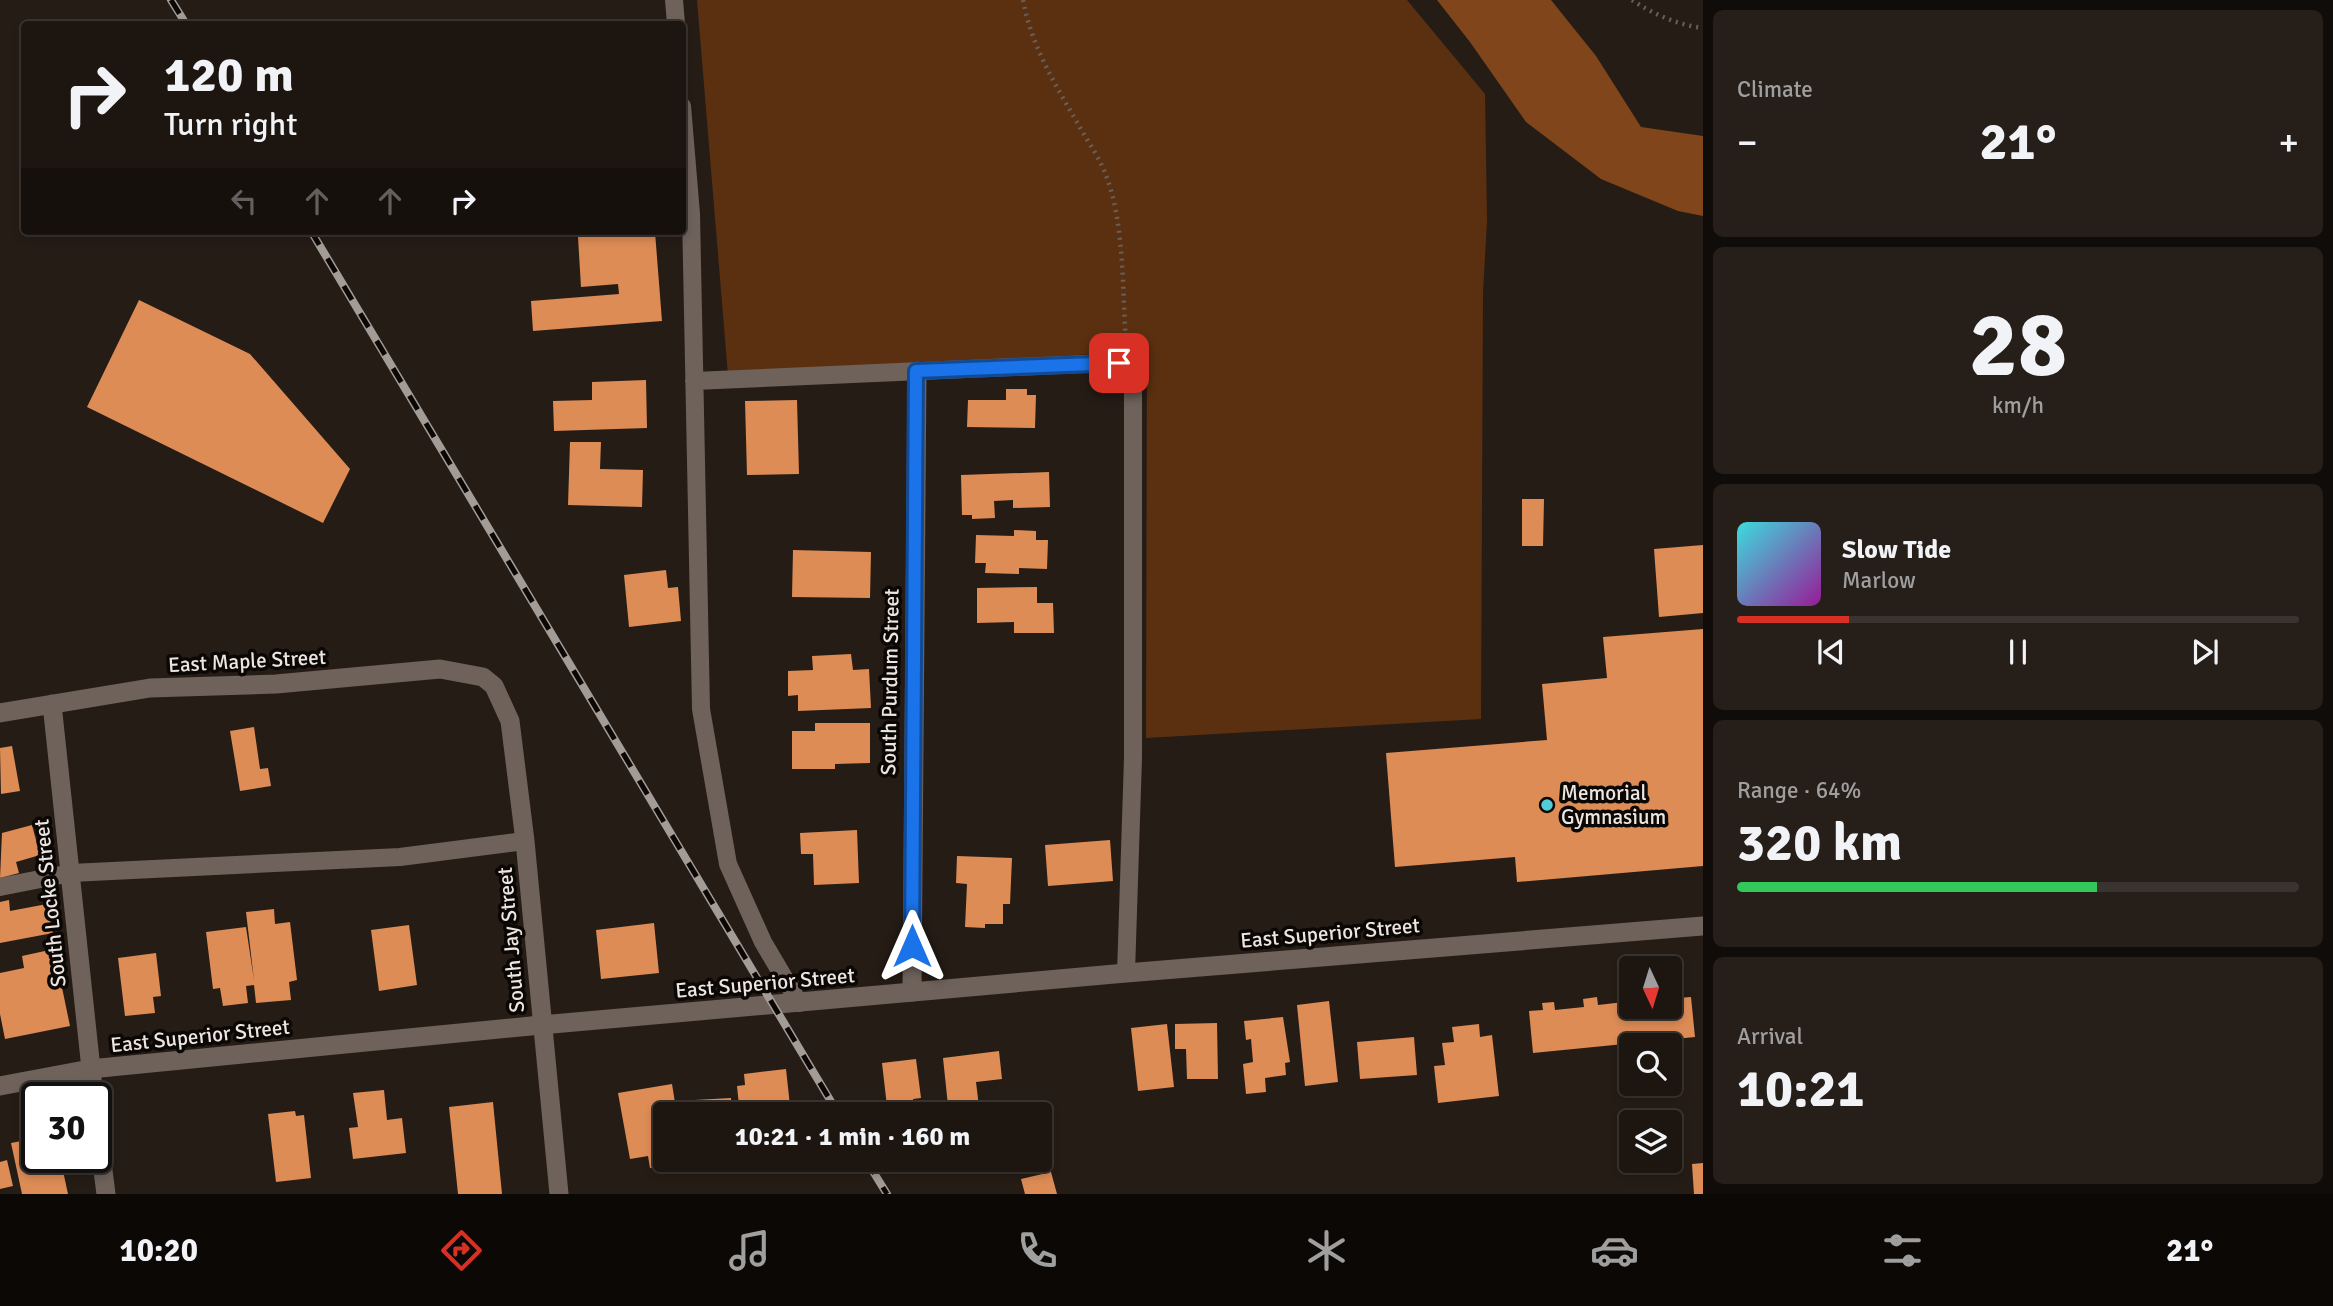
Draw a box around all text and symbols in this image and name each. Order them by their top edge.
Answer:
text: 120 m [164,45,294,105]
icon: right [49,49,140,140]
text: Climate [1737,75,1813,104]
text: Turn right [164,105,297,144]
text: 21° [1980,110,2056,174]
text: − [1737,119,1758,166]
text: + [2278,119,2299,166]
icon: left [225,182,263,220]
icon: ahead [298,182,336,220]
icon: ahead [371,182,409,220]
icon: right [444,182,482,220]
text: 28 [1969,289,2067,402]
pin [1089,333,1149,393]
icon: arrive [1100,344,1138,382]
text: km/h [1992,391,2044,420]
text: Slow Tide [1842,534,1951,566]
text: Marlow [1842,566,1916,595]
street label: South Purdum Street [875,588,905,776]
icon: previous [1812,633,1850,671]
icon: pause [1999,633,2037,671]
icon: next [2186,633,2224,671]
street label: East Maple Street [167,644,327,678]
text: Range · 64% [1737,776,1861,805]
place label: Memorial Gymnasium [1561,780,1666,830]
marker: Memorial Gymnasium [1539,797,1555,813]
text: 320 km [1737,811,1902,875]
street label: South Locke Street [28,818,72,988]
street label: South Jay Street [492,866,530,1014]
position arrow [875,909,949,983]
street label: East Superior Street [1239,912,1421,954]
north arrow [1619,956,1682,1018]
map controls [1619,956,1682,1173]
street label: East Superior Street [674,962,856,1004]
street label: East Superior Street [109,1014,291,1058]
text: Arrival [1737,1022,1803,1051]
button: search [1619,1033,1682,1096]
text: 10:21 [1737,1057,1865,1121]
speed limit sign: 30 [21,1082,112,1173]
button: layers [1619,1110,1682,1173]
text: 10:21 · 1 min · 160 m [735,1121,970,1153]
icon: directions [437,1226,486,1275]
icon: music [725,1226,774,1275]
icon: phone [1013,1226,1062,1275]
icon: climate [1302,1226,1351,1275]
icon: car [1590,1226,1639,1275]
icon: filters [1878,1226,1927,1275]
text: 10:20 [120,1231,198,1270]
text: 21° [2166,1231,2213,1270]

